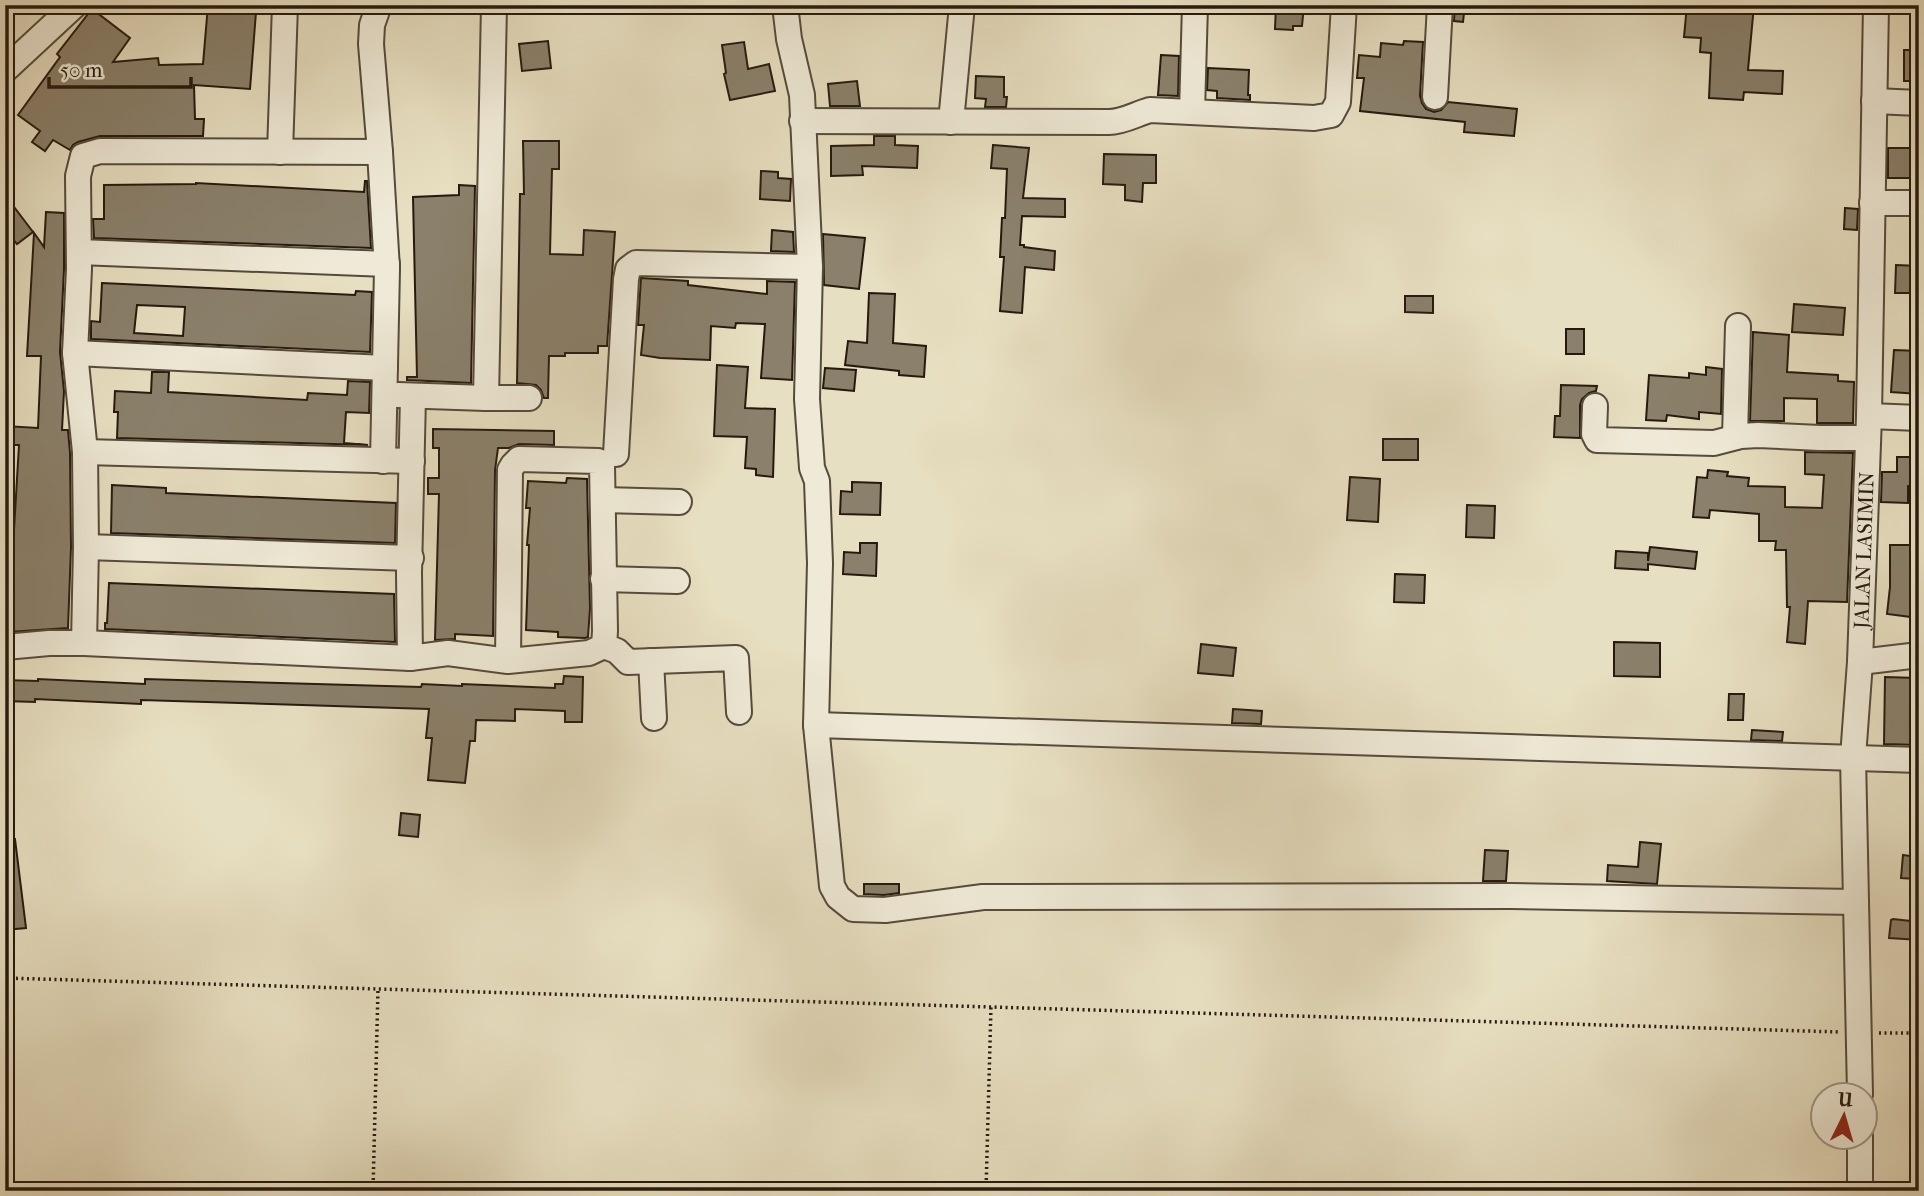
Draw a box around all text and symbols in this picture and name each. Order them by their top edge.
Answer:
scale bar [49,46,191,90]
text: 50 m [60,58,103,82]
street label: JALAN LASIMIN [1849,471,1879,632]
north arrow [1808,1080,1878,1150]
text: U [1836,1088,1854,1112]

